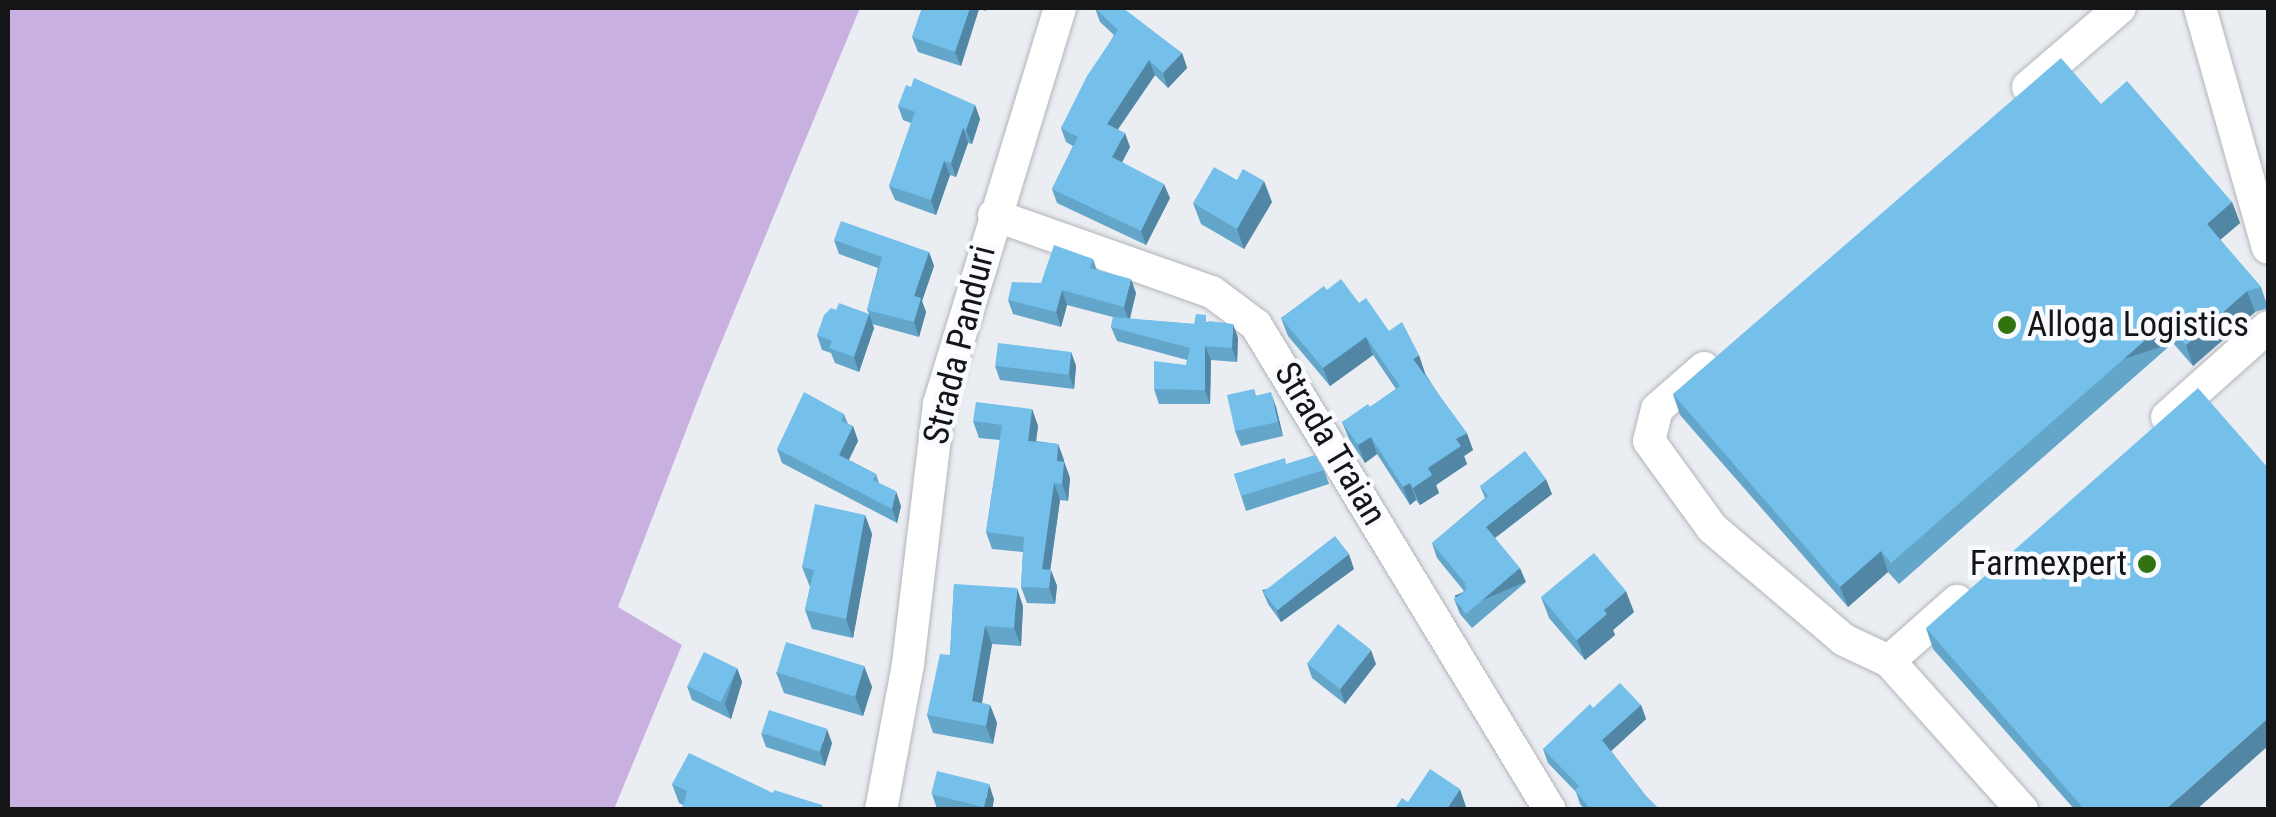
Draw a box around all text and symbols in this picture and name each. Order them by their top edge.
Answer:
street label: Strada Panduri [915,241,1005,449]
place label: Alloga Logistics [2027,304,2249,346]
marker: Alloga Logistics [1996,314,2018,336]
street label: Strada Traian [1265,355,1395,533]
place label: Farmexpert [1970,543,2127,585]
marker: Farmexpert [2136,553,2158,575]

